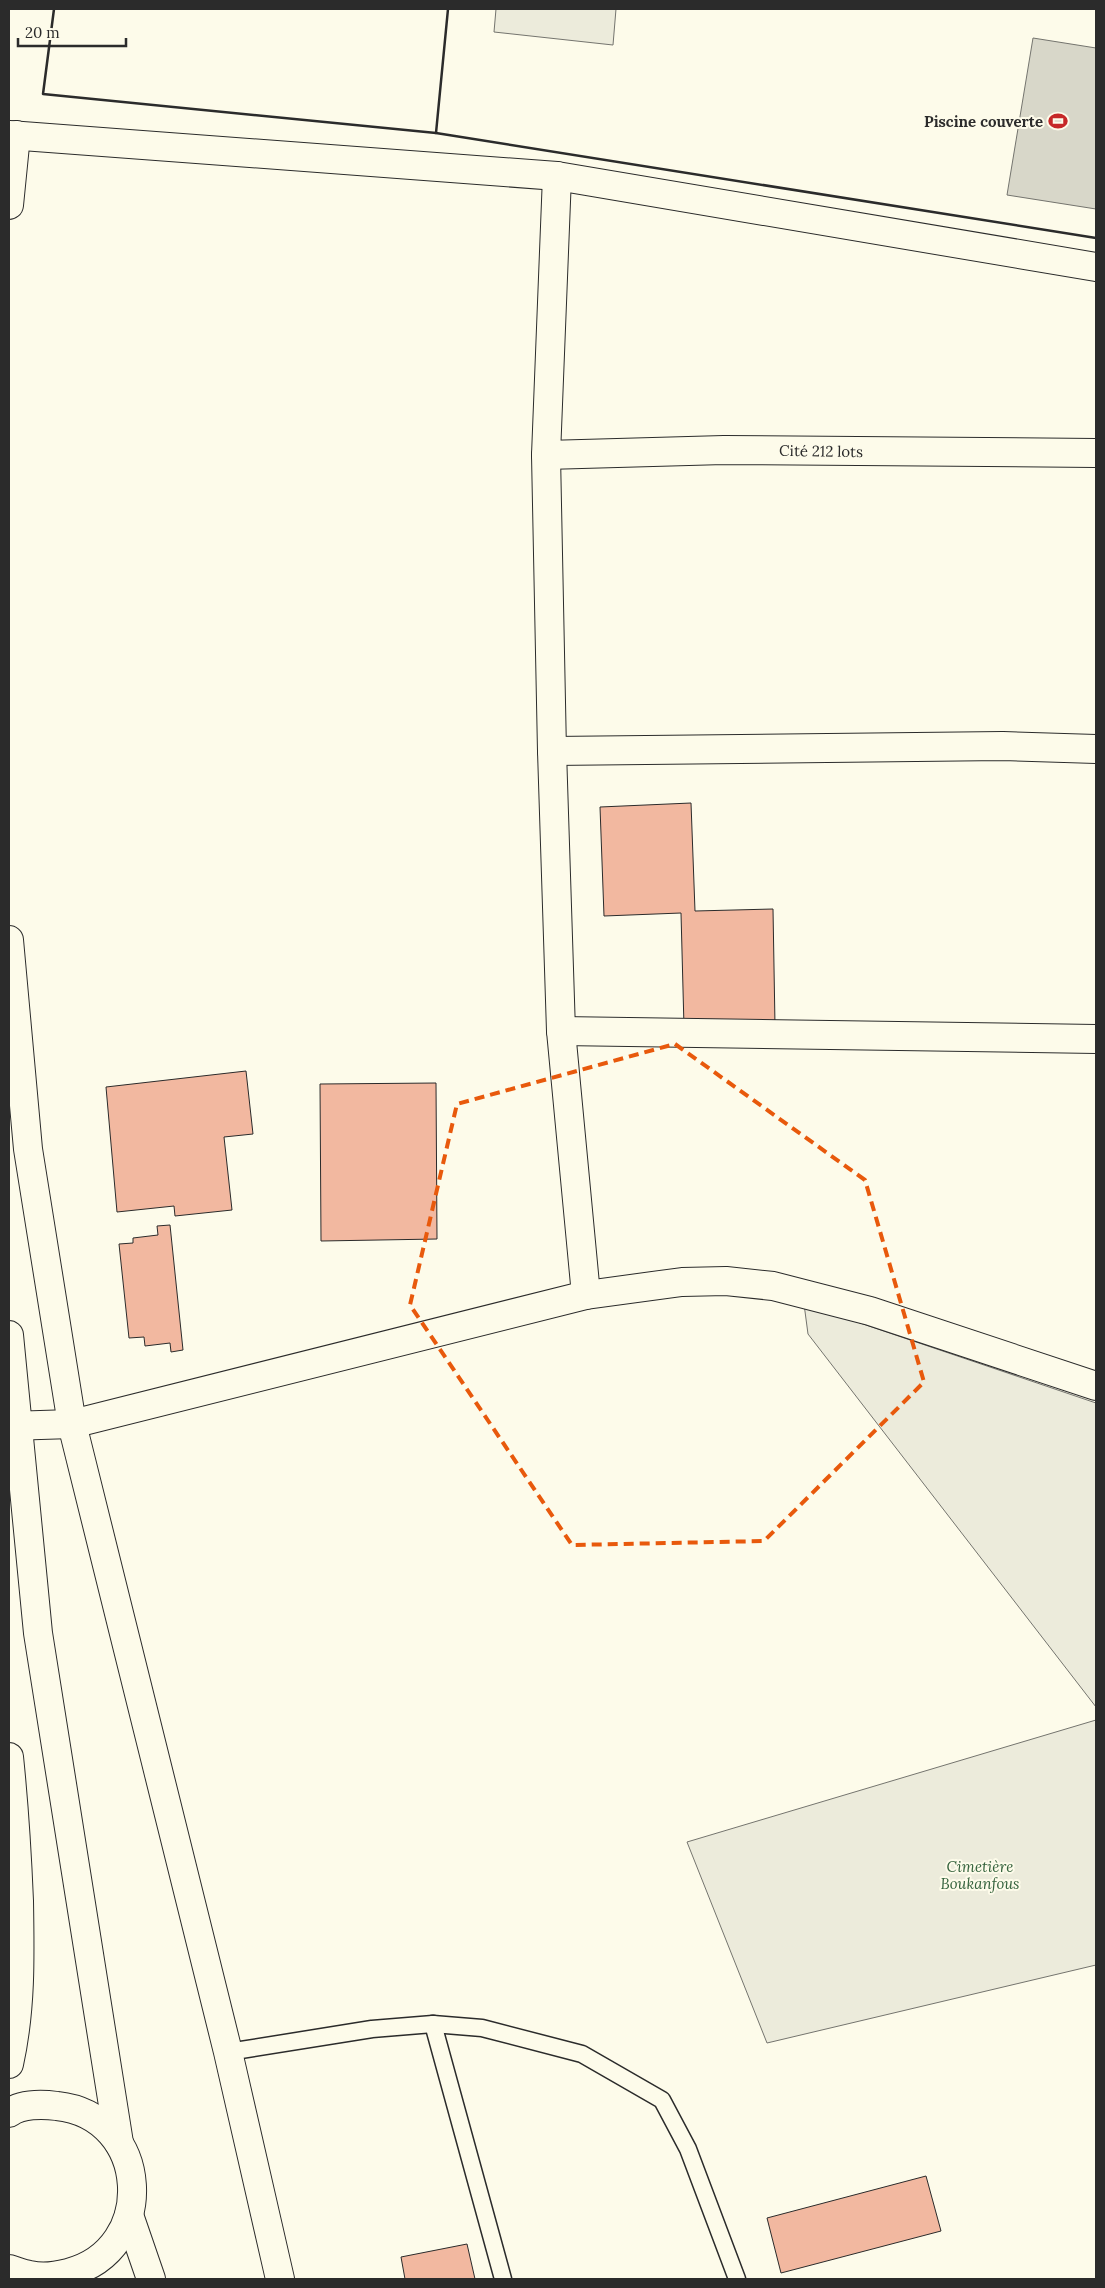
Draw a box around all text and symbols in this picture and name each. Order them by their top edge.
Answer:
scale bar [18,15,125,47]
text: 20 m [25,23,60,42]
sports icon: Piscine couverte [1047,110,1069,132]
place label: Piscine couverte [924,112,1043,131]
street label: Cité 212 lots [779,441,863,461]
park label: Cimetière Boukanfous [940,1857,1020,1893]

